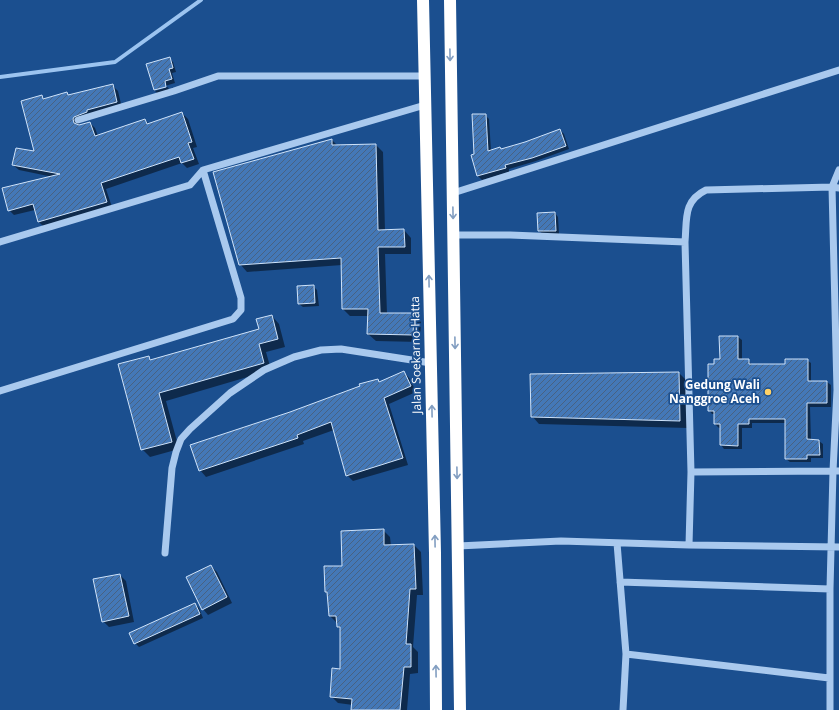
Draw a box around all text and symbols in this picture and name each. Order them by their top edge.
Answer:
one-way arrow [446,48,454,61]
one-way arrow [449,206,457,219]
one-way arrow [425,275,433,288]
street label: Jalan Soekarno-Hatta [406,296,425,415]
one-way arrow [451,336,459,349]
place label: Gedung Wali Nanggroe Aceh [669,376,760,407]
marker: Gedung Wali Nanggroe Aceh [763,387,773,397]
one-way arrow [428,405,436,418]
one-way arrow [453,466,461,479]
one-way arrow [431,535,438,548]
one-way arrow [432,665,440,678]

